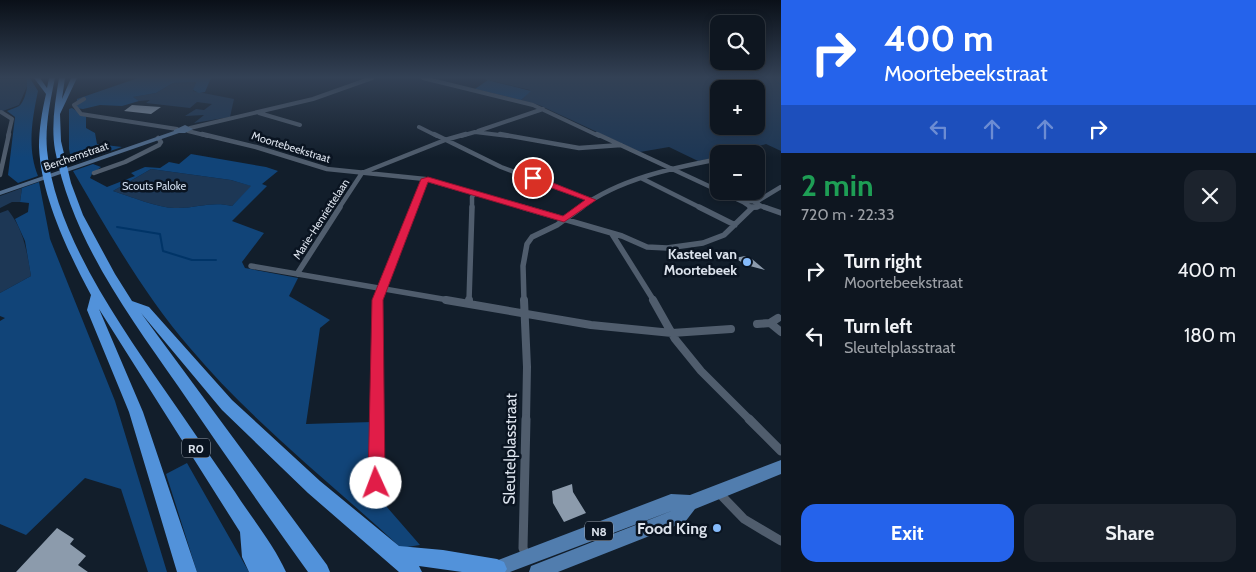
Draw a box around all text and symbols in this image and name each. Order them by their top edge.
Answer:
map controls [710,15,765,200]
button: search [710,15,765,70]
text: 400 m [884,17,993,60]
icon: right [801,20,866,85]
text: Moortebeekstraat [884,60,1048,87]
button: + [710,80,765,135]
icon: left [925,115,953,143]
icon: ahead [978,115,1006,143]
icon: ahead [1031,115,1059,143]
icon: right [1084,115,1112,143]
street label: Moortebeekstraat [250,128,332,166]
street label: Berchemstraat [42,138,111,174]
button: − [710,145,765,200]
pin [512,157,554,199]
icon: arrive [519,164,547,192]
text: 2 min [801,167,873,204]
button: close [1184,170,1236,222]
street label: Marie-Henriettelaan [290,176,352,262]
park label: Scouts Paloke [122,179,186,193]
text: 720 m · 22:33 [801,205,895,224]
place label: Kasteel van Moortebeek [664,245,737,279]
text: Turn right [844,250,922,273]
marker: Kasteel van Moortebeek [741,256,753,268]
icon: right [801,257,829,285]
text: 400 m [1178,259,1236,282]
text: Moortebeekstraat [844,273,963,292]
text: Turn left [844,315,912,338]
icon: left [801,322,829,350]
text: 180 m [1184,324,1236,347]
text: Sleutelplasstraat [844,338,955,357]
street label: Sleutelplasstraat [500,393,520,505]
road number: R0 [182,438,210,458]
position arrow [349,456,401,508]
button: Exit [801,504,1014,562]
button: Share [1024,504,1236,562]
place label: Food King [637,519,707,538]
road number: N8 [585,522,613,540]
marker: Food King [711,522,723,534]

